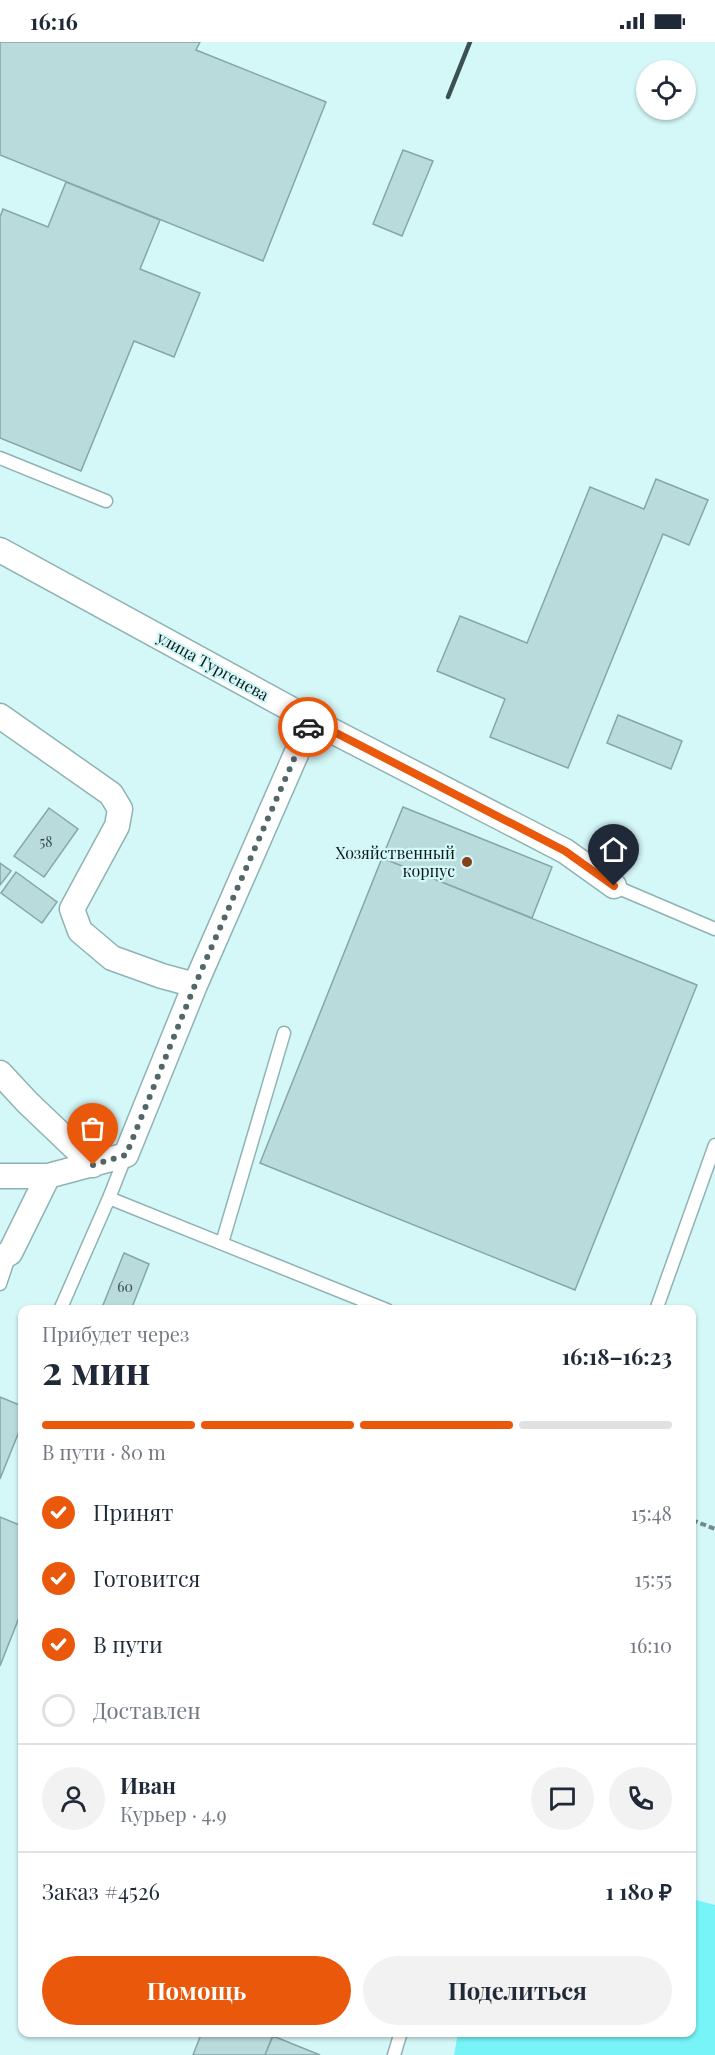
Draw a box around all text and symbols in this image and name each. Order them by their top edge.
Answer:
text: 16:16 [30,6,78,36]
map controls [636,60,696,120]
button: locate [636,60,696,120]
street label: улица Тургенева [153,626,273,705]
courier [278,697,338,757]
icon: car [292,711,325,744]
pin [588,824,639,886]
house number: 58 [39,832,53,851]
icon: home [597,833,630,866]
place label: Хозяйственный корпус [336,842,455,881]
marker: Хозяйственный корпус [460,855,474,869]
pin [67,1103,118,1165]
icon: bag [76,1112,109,1145]
house number: 60 [117,1277,133,1296]
text: Прибудет через [42,1320,189,1347]
text: 16:18–16:23 [562,1341,672,1371]
text: 2 мин [42,1343,150,1395]
text: В пути · 80 m [42,1438,166,1465]
icon: check [42,1496,75,1529]
text: Принят [93,1497,173,1527]
text: 15:48 [631,1499,672,1526]
icon: check [42,1562,75,1595]
text: Готовится [93,1563,200,1593]
text: 15:55 [635,1565,672,1592]
icon: check [42,1628,75,1661]
text: В пути [93,1629,163,1659]
text: 16:10 [630,1631,672,1658]
text: Доставлен [93,1695,201,1725]
button: person [42,1767,105,1830]
button: chat [531,1767,594,1830]
button: phone [609,1767,672,1830]
text: Иван [120,1770,176,1800]
text: Курьер · 4.9 [120,1800,227,1827]
text: Заказ #4526 [42,1876,160,1906]
text: 1 180 ₽ [606,1876,672,1906]
button: Помощь [42,1956,351,2025]
button: Поделиться [363,1956,672,2025]

